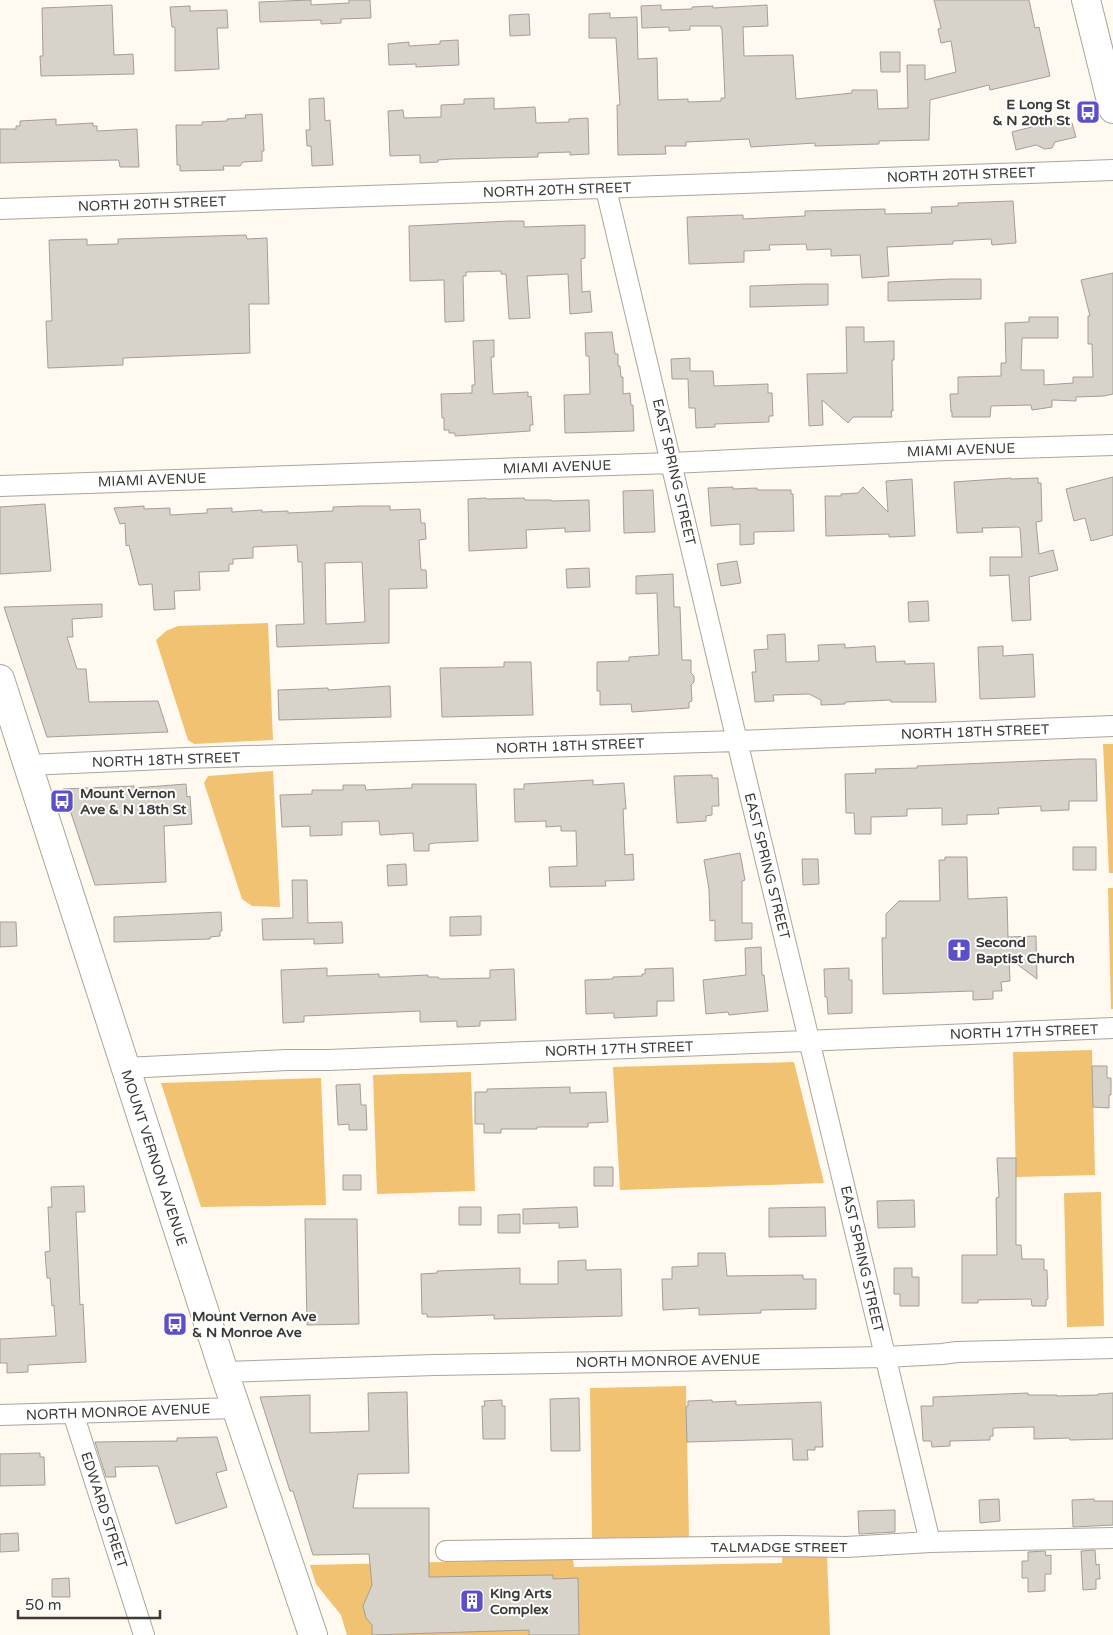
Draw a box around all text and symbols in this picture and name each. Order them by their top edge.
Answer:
place label: E Long St & N 20th St [992,96,1071,129]
bus stop icon: E Long St & N 20th St [1075,99,1101,125]
street label: NORTH 20TH STREET [886,164,1036,186]
street label: NORTH 20TH STREET [482,179,632,201]
street label: NORTH 20TH STREET [77,193,227,215]
street label: EAST SPRING STREET [649,397,699,548]
street label: MIAMI AVENUE [907,440,1016,460]
street label: MIAMI AVENUE [503,457,612,477]
street label: MIAMI AVENUE [98,470,207,490]
street label: NORTH 18TH STREET [900,721,1050,743]
street label: NORTH 18TH STREET [495,735,645,757]
street label: NORTH 18TH STREET [91,749,241,771]
place label: Mount Vernon Ave & N 18th St [80,785,187,818]
bus stop icon: Mount Vernon Ave & N 18th St [49,788,75,814]
street label: EAST SPRING STREET [741,791,794,941]
place label: Second Baptist Church [976,934,1075,967]
church icon: Second Baptist Church [946,937,972,963]
street label: NORTH 17TH STREET [949,1021,1099,1043]
street label: NORTH 17TH STREET [544,1038,694,1060]
street label: MOUNT VERNON AVENUE [117,1068,191,1248]
street label: EAST SPRING STREET [837,1184,887,1335]
place label: Mount Vernon Ave & N Monroe Ave [192,1308,316,1341]
bus stop icon: Mount Vernon Ave & N Monroe Ave [162,1311,188,1337]
street label: NORTH MONROE AVENUE [576,1351,761,1371]
street label: NORTH MONROE AVENUE [25,1400,211,1424]
street label: EDWARD STREET [77,1450,131,1571]
street label: TALMADGE STREET [711,1539,848,1556]
place label: King Arts Complex [490,1585,552,1618]
scale bar [18,1588,160,1620]
building icon: King Arts Complex [459,1588,485,1614]
text: 50 m [25,1596,62,1614]

